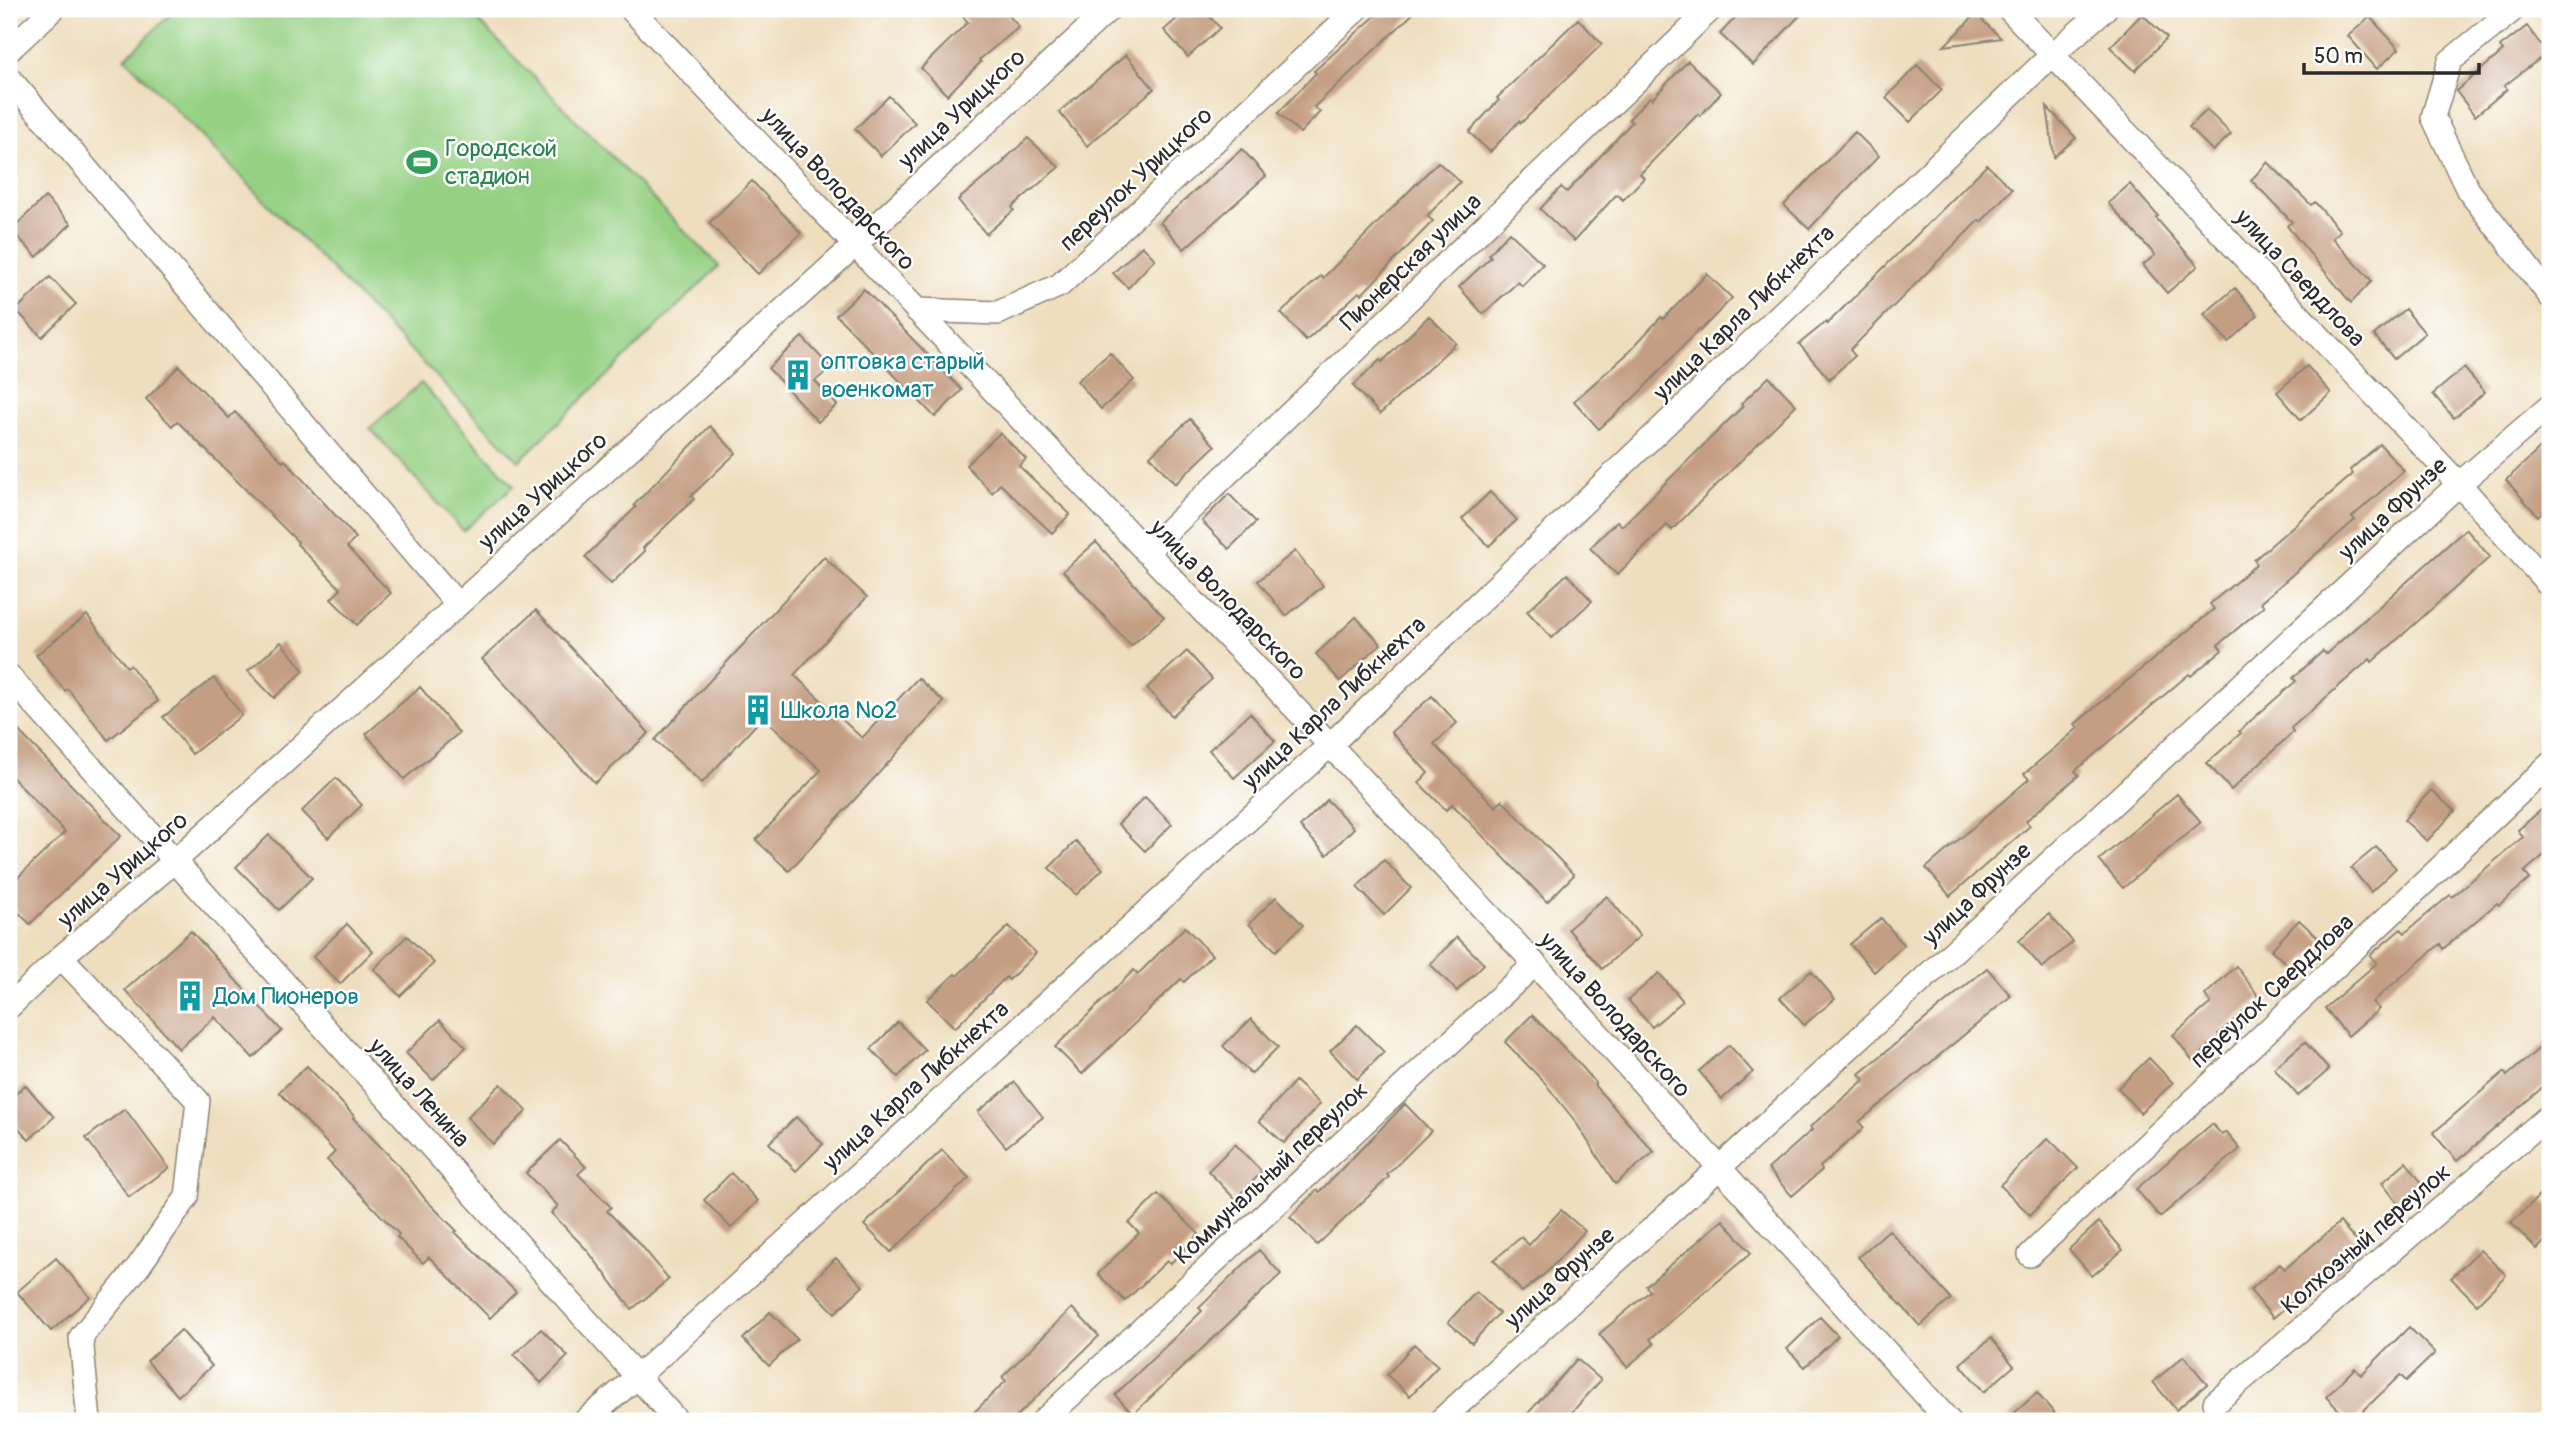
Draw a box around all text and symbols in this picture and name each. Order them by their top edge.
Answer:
scale bar [2304,32,2478,76]
street label: улица Урицкого [892,43,1031,176]
text: 50 m [2314,43,2363,70]
street label: улица Володарского [754,101,921,277]
street label: переулок Урицкого [1054,101,1219,257]
place label: Городской стадион [445,134,557,191]
sports icon: Городской стадион [405,145,439,179]
street label: Пионерская улица [1334,187,1488,337]
street label: улица Свердлова [2228,202,2371,353]
street label: улица Карла Либкнехта [1647,219,1841,408]
place label: оптовка старый военкомат [821,347,985,404]
building icon: оптовка старый военкомат [781,358,815,392]
street label: улица Урицкого [472,426,613,557]
street label: улица Фрунзе [2332,451,2453,567]
street label: улица Володарского [1143,513,1312,687]
street label: улица Карла Либкнехта [1235,610,1432,796]
building icon: Школа №2 [741,693,775,727]
place label: Школа №2 [781,696,897,725]
street label: улица Урицкого [51,806,194,935]
street label: улица Фрунзе [1916,836,2037,952]
street label: переулок Свердлова [2184,908,2360,1074]
street label: улица Володарского [1532,926,1697,1104]
building icon: Дом Пионеров [173,979,207,1013]
place label: Дом Пионеров [212,982,359,1011]
street label: улица Карла Либкнехта [816,995,1015,1178]
street label: улица Ленина [362,1032,476,1154]
street label: Коммунальный переулок [1168,1075,1374,1271]
street label: Колхозный переулок [2275,1157,2457,1321]
street label: улица Фрунзе [1498,1221,1621,1336]

